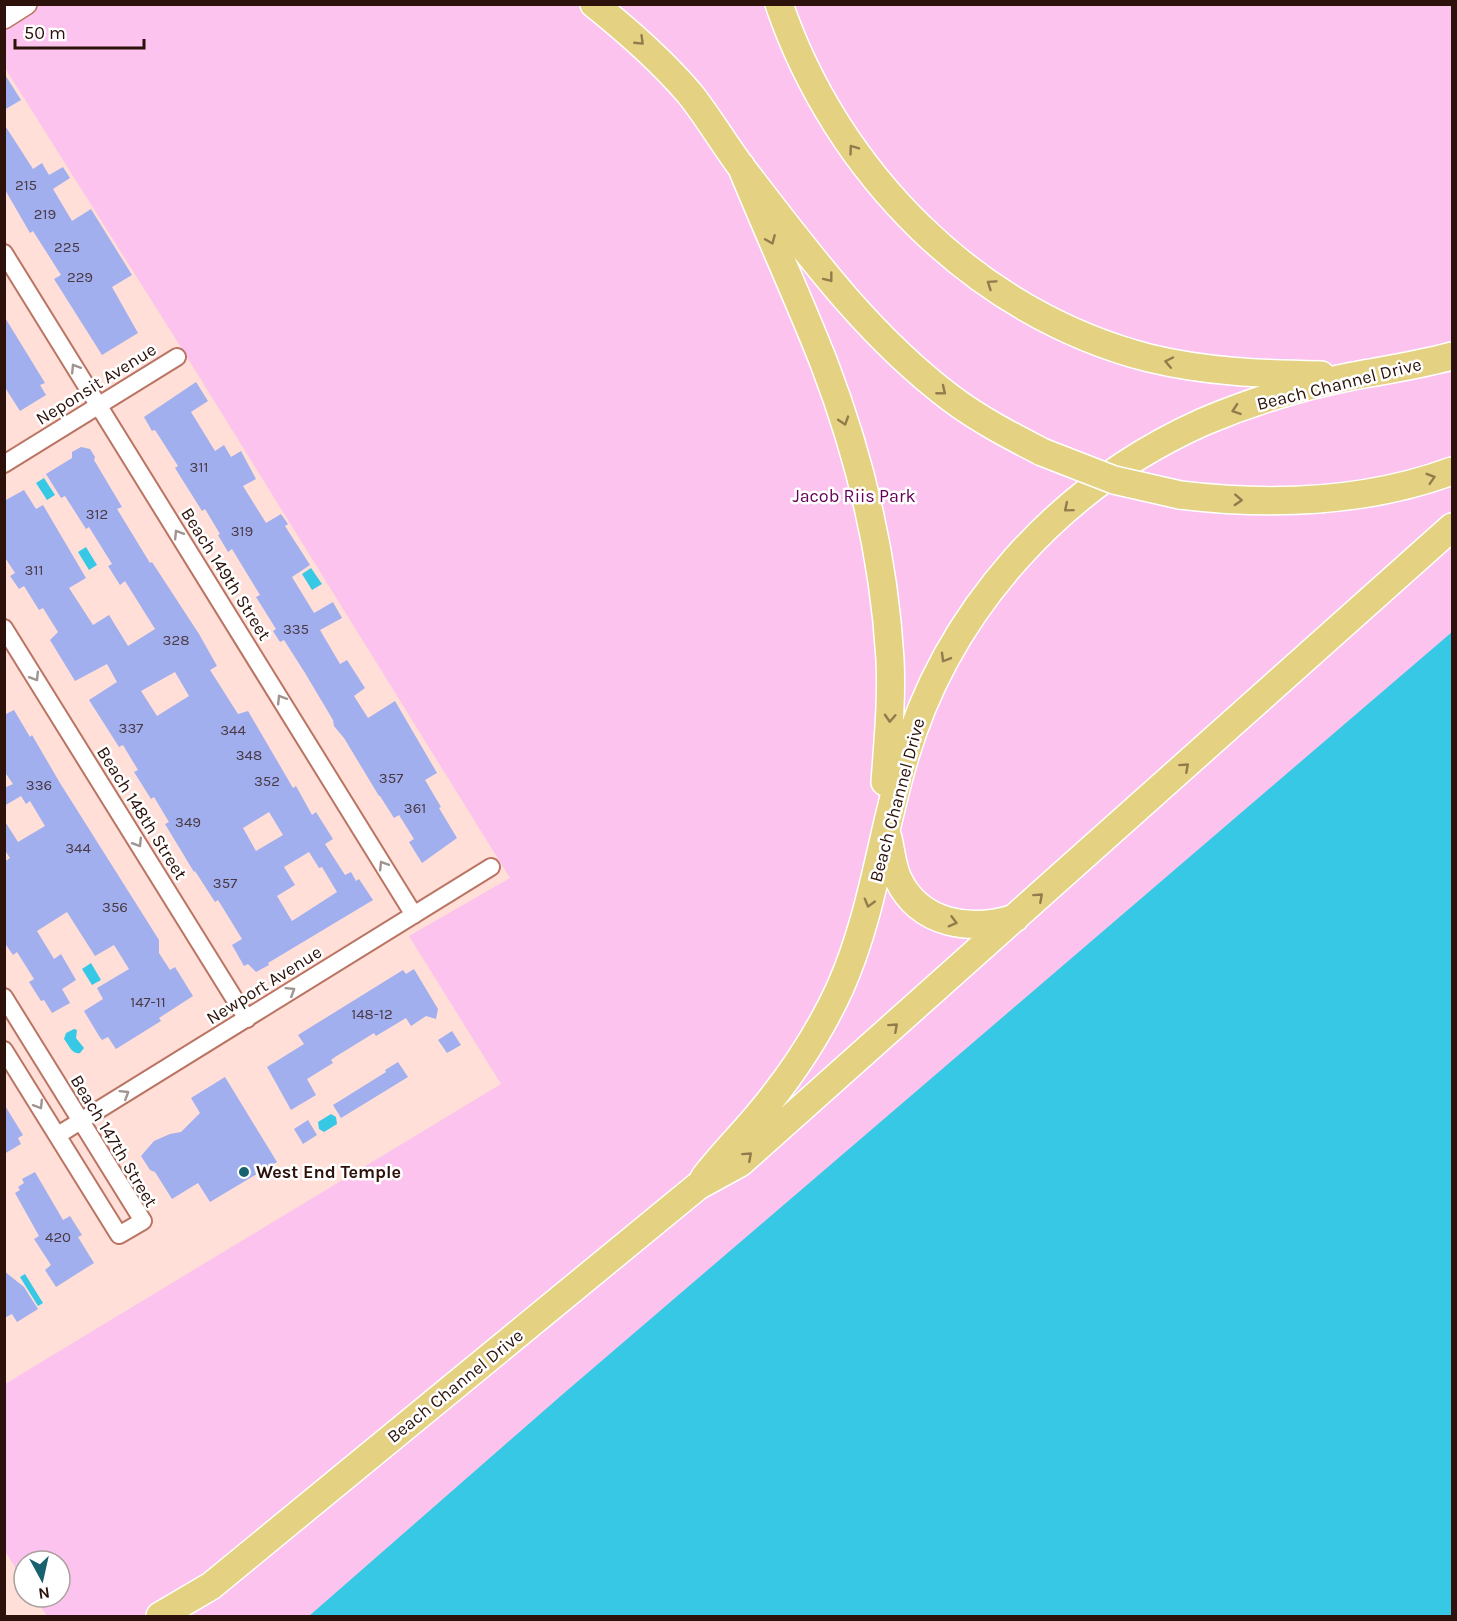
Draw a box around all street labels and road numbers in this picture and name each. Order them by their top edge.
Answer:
street label: Neponsit Avenue [32,338,160,430]
street label: Beach Channel Drive [1254,353,1424,415]
street label: Beach 149th Street [176,503,276,645]
street label: Beach Channel Drive [865,716,929,884]
street label: Beach 148th Street [92,742,192,884]
street label: Newport Avenue [202,941,326,1029]
street label: Beach 147th Street [66,1071,162,1211]
street label: Beach Channel Drive [382,1324,528,1448]

